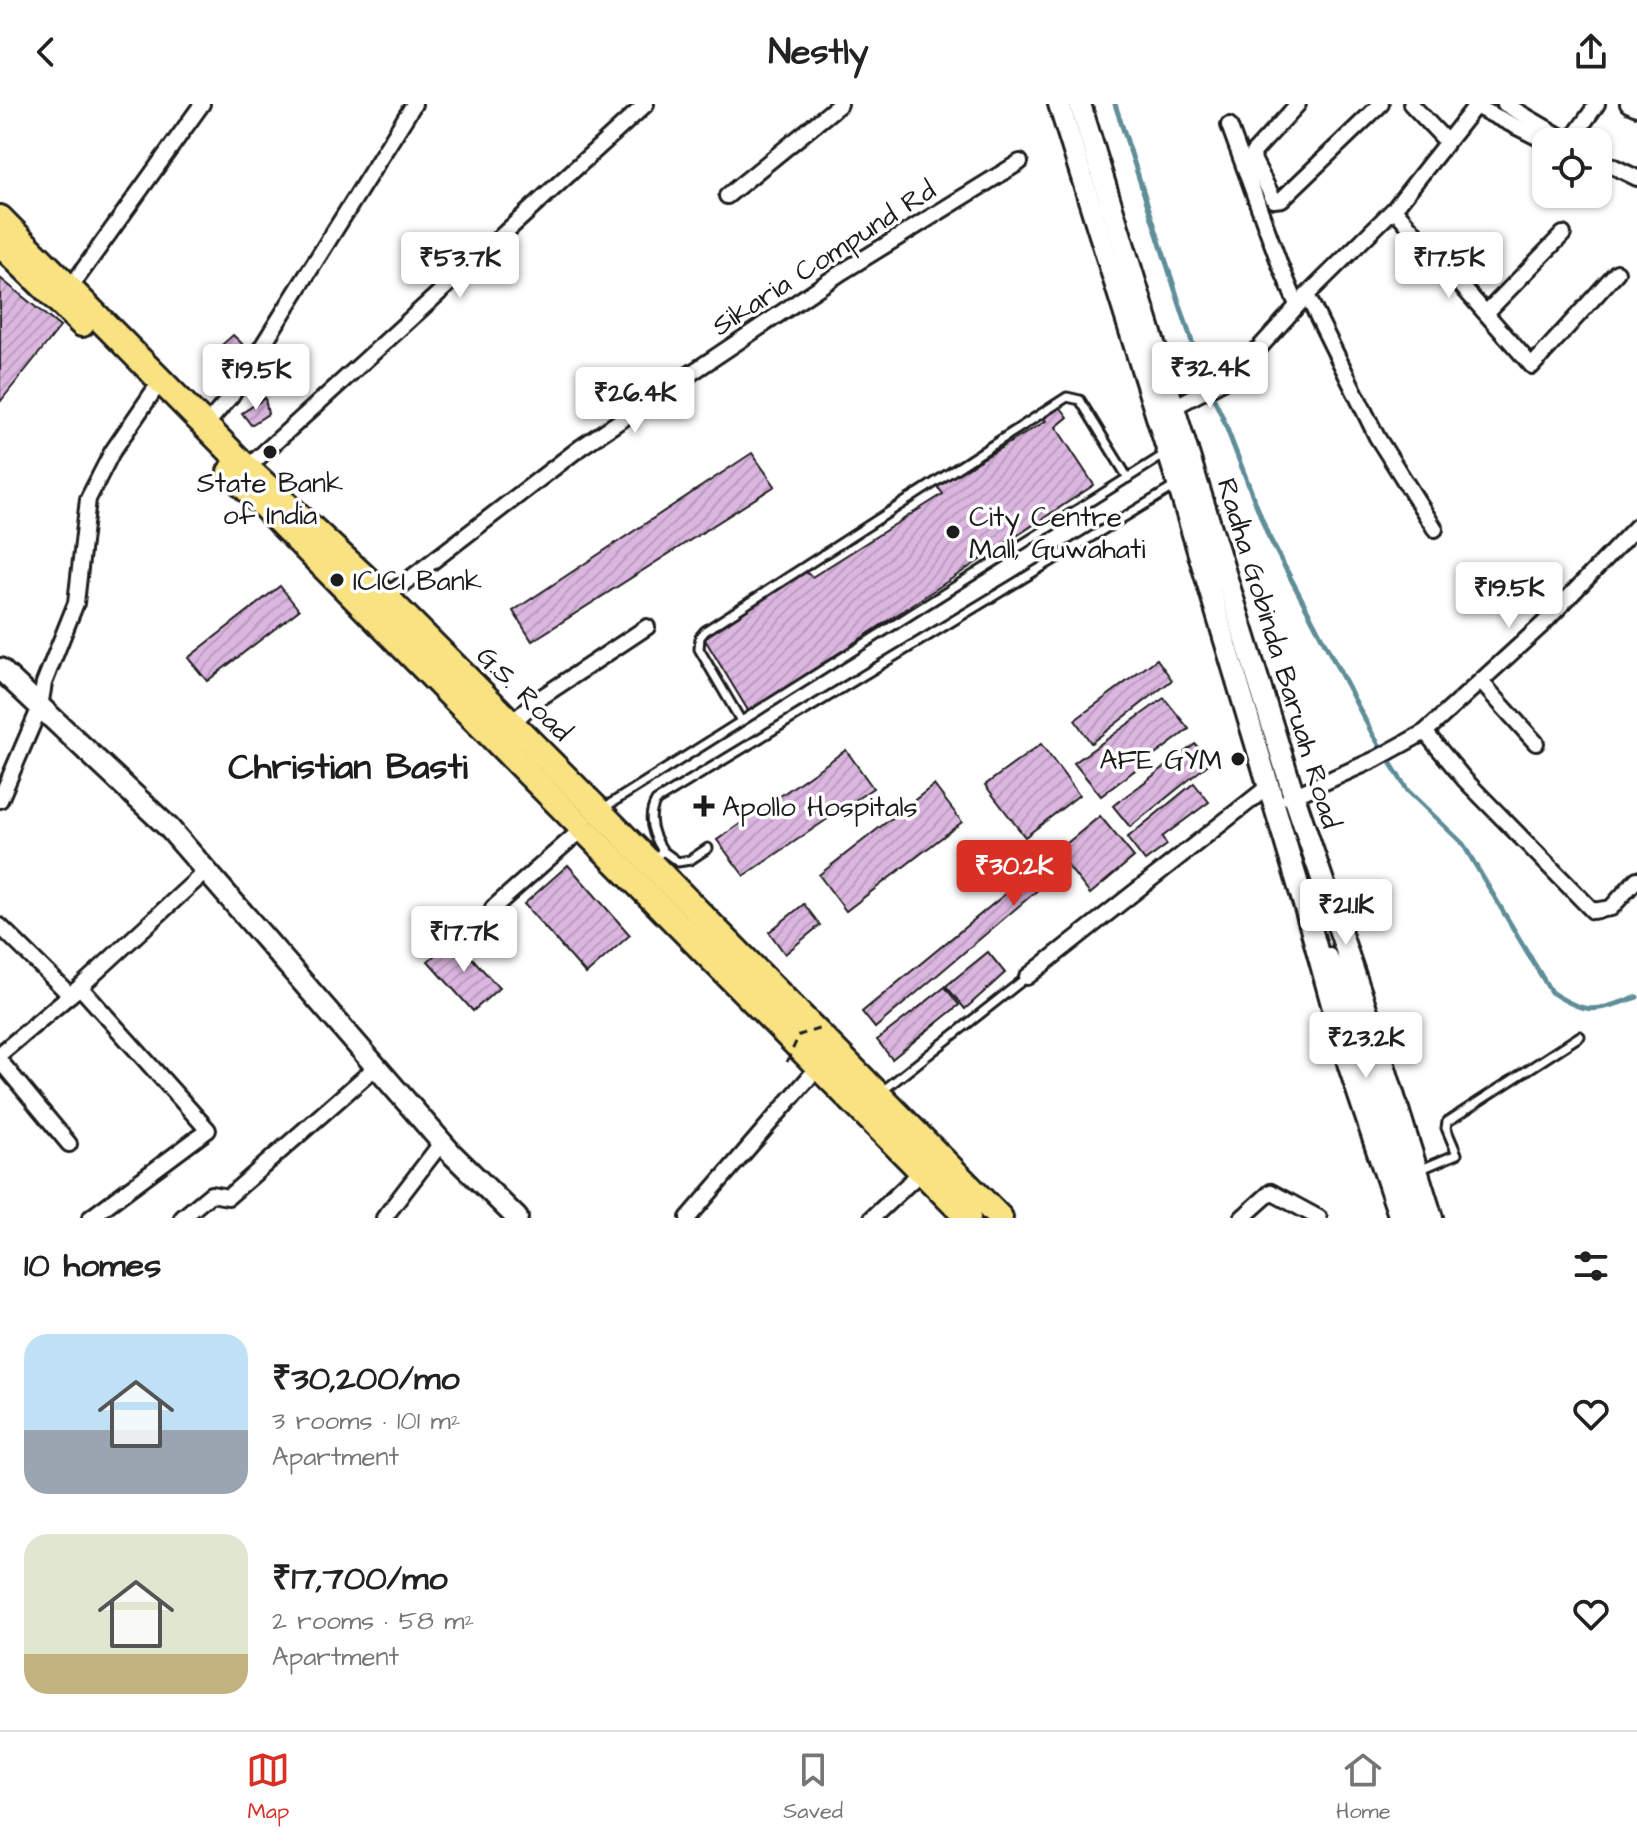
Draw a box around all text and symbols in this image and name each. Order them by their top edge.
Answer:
text: Nestly [768,27,869,78]
icon: back [24,30,68,74]
icon: share [1569,30,1613,74]
map controls [1532,128,1612,208]
button: locate [1532,128,1612,208]
street label: Sikaria Compund Rd [704,171,943,345]
pin: ₹53.7K [395,232,525,300]
pin: ₹17.5K [1384,232,1514,300]
text: ₹53.7K [419,240,501,276]
text: ₹17.5K [1413,240,1485,276]
pin: ₹32.4K [1145,342,1275,410]
pin: ₹19.5K [191,344,321,412]
text: ₹32.4K [1170,350,1250,386]
text: ₹19.5K [221,352,291,388]
pin: ₹26.4K [570,367,700,435]
text: ₹26.4K [593,375,677,411]
marker: State Bank of India [261,443,279,461]
place label: State Bank of India [197,464,343,535]
street label: Radha Gobinda Baruah Road [1207,474,1350,833]
place label: City Centre Mall, Guwahati [969,498,1146,569]
marker: City Centre Mall, Guwahati [944,523,962,541]
place label: ICICI Bank [353,562,482,601]
pin: ₹19.5K [1444,562,1574,630]
text: ₹19.5K [1474,570,1544,606]
marker: ICICI Bank [328,571,346,589]
street label: G.S. Road [467,638,580,751]
place label: AFE GYM [1099,741,1222,780]
district label: Christian Basti [228,742,468,793]
marker: AFE GYM [1229,750,1247,768]
place label: Apollo Hospitals [722,788,918,827]
marker: Apollo Hospitals [693,795,715,817]
pin: ₹30.2K [949,840,1079,908]
text: ₹30.2K [975,848,1053,884]
pin: ₹21.1K [1281,879,1411,947]
text: ₹21.1K [1318,887,1374,923]
pin: ₹17.7K [399,906,529,974]
text: ₹17.7K [429,914,499,950]
pin: ₹23.2K [1301,1012,1431,1080]
text: ₹23.2K [1327,1020,1405,1056]
text: 10 homes [24,1242,161,1290]
icon: filters [1569,1244,1613,1288]
text: ₹30,200/mo [272,1355,460,1403]
icon: home [88,1366,184,1462]
icon: heart [1569,1392,1613,1436]
text: 3 rooms · 101 m² [272,1403,460,1439]
text: Apartment [272,1439,399,1475]
text: ₹17,700/mo [272,1555,448,1603]
icon: home [88,1566,184,1662]
icon: heart [1569,1592,1613,1636]
text: 2 rooms · 58 m² [272,1603,474,1639]
text: Apartment [272,1639,399,1675]
tab: Map [246,1748,290,1827]
tab: Saved [783,1748,843,1827]
tab: Home [1336,1748,1391,1827]

